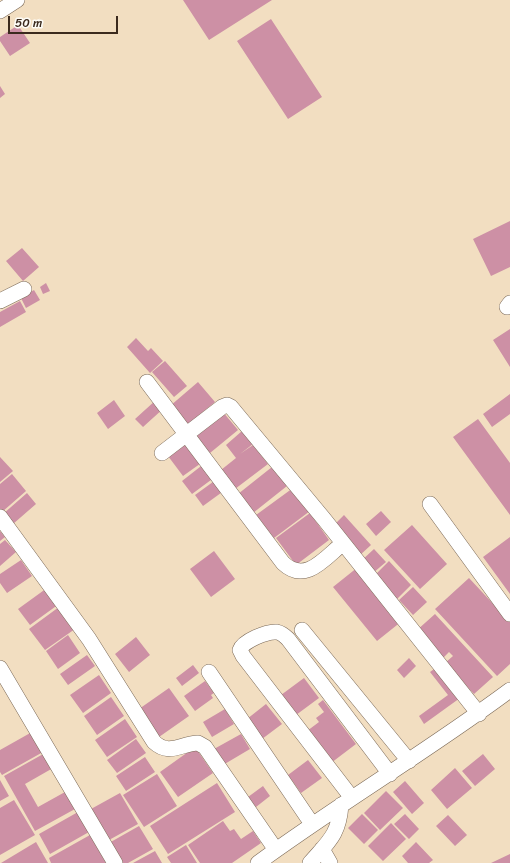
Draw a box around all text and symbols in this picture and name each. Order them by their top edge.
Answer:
scale bar [10,8,120,34]
text: 50 m [15,12,42,34]

